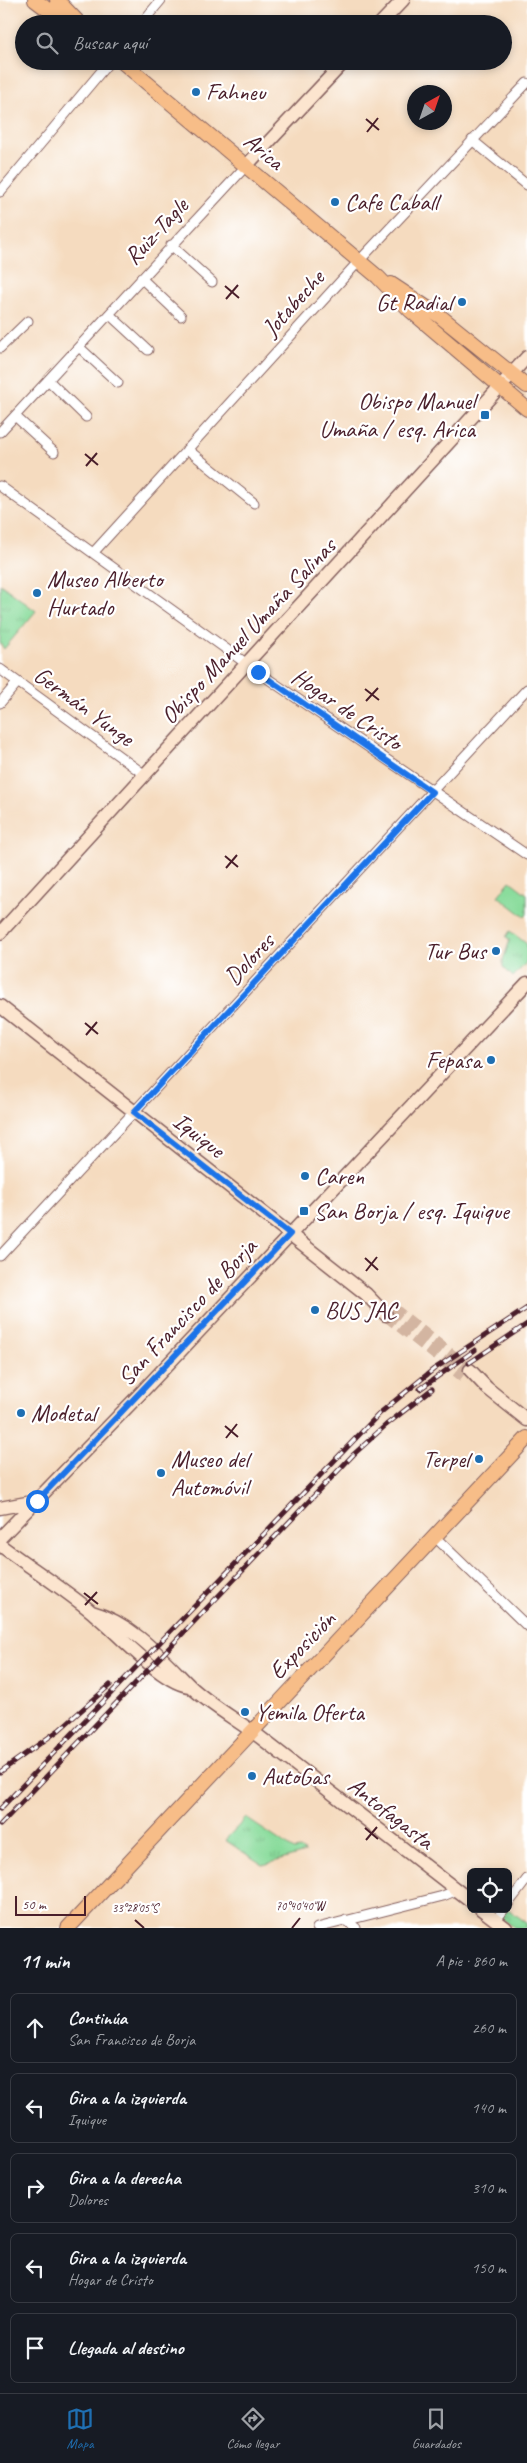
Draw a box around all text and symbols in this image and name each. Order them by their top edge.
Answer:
search box [15,15,512,70]
icon: search [33,29,61,57]
text: Buscar aquí [73,31,147,55]
place label: Fahneu [206,77,267,107]
north arrow [407,85,452,130]
marker: Fahneu [190,86,202,98]
street label: Arica [238,126,291,177]
place label: Cafe Caball [345,187,442,217]
street label: Ruiz-Tagle [118,190,196,271]
marker: Cafe Caball [329,196,341,208]
street label: Jotabeche [255,262,332,343]
place label: Gt Radial [376,287,456,317]
marker: Gt Radial [456,296,468,308]
place label: Obispo Manuel Umaña / esq. Arica [319,386,479,444]
marker: Obispo Manuel Umaña / esq. Arica [479,409,491,421]
street label: Obispo Manuel Umaña Salinas [154,530,343,730]
place label: Museo Alberto Hurtado [47,564,165,622]
marker: Museo Alberto Hurtado [31,587,43,599]
street label: Germán Yunge [28,660,142,754]
route end [247,661,270,684]
street label: Hogar de Cristo [286,661,410,758]
street label: Dolores [218,926,282,991]
place label: Tur Bus [424,936,488,966]
marker: Tur Bus [490,945,502,957]
place label: Fepasa [426,1045,483,1075]
marker: Fepasa [485,1054,497,1066]
street label: Iquique [167,1106,232,1166]
place label: Caren [315,1161,364,1191]
marker: Caren [299,1170,311,1182]
place label: San Borja / esq. Iquique [314,1196,511,1226]
marker: San Borja / esq. Iquique [298,1205,310,1217]
street label: San Francisco de Borja [111,1231,264,1392]
place label: BUS JAC [325,1295,399,1325]
marker: BUS JAC [309,1304,321,1316]
place label: Modetal [31,1398,100,1428]
marker: Modetal [15,1407,27,1419]
place label: Museo del Automóvil [171,1444,252,1502]
place label: Terpel [423,1444,473,1474]
marker: Terpel [473,1453,485,1465]
marker: Museo del Automóvil [155,1467,167,1479]
route start [26,1490,49,1513]
street label: Exposición [262,1604,343,1686]
place label: Yemila Oferta [255,1697,365,1727]
marker: Yemila Oferta [239,1706,251,1718]
place label: AutoGas [262,1761,331,1791]
marker: AutoGas [246,1770,258,1782]
street label: Antofagasta [342,1770,441,1857]
map controls [467,1868,512,1913]
button: locate [467,1868,512,1913]
scale bar [15,1893,86,1916]
text: 50 m [22,1896,46,1913]
text: 70°40'40"W [276,1898,327,1914]
text: 33°28'05"S [112,1900,160,1916]
text: 11 min [20,1948,70,1974]
text: A pie · 860 m [436,1951,507,1971]
text: Continúa [68,2006,127,2030]
icon: ahead [21,2014,49,2042]
text: 260 m [472,2018,506,2038]
text: San Francisco de Borja [68,2030,195,2050]
text: Gira a la izquierda [68,2086,186,2110]
icon: left [21,2094,49,2122]
text: 140 m [472,2098,506,2118]
text: Iquique [68,2110,106,2130]
text: Gira a la derecha [68,2166,181,2190]
icon: right [21,2174,49,2202]
text: 310 m [472,2178,506,2198]
text: Dolores [68,2190,108,2210]
text: Gira a la izquierda [68,2246,186,2270]
icon: left [21,2254,49,2282]
text: 150 m [472,2258,506,2278]
text: Hogar de Cristo [68,2270,153,2290]
icon: arrive [21,2334,49,2362]
text: Llegada al destino [68,2336,184,2360]
tab: Mapa [66,2405,94,2452]
tab: Cómo llegar [226,2405,279,2452]
tab: Guardados [412,2405,461,2452]

